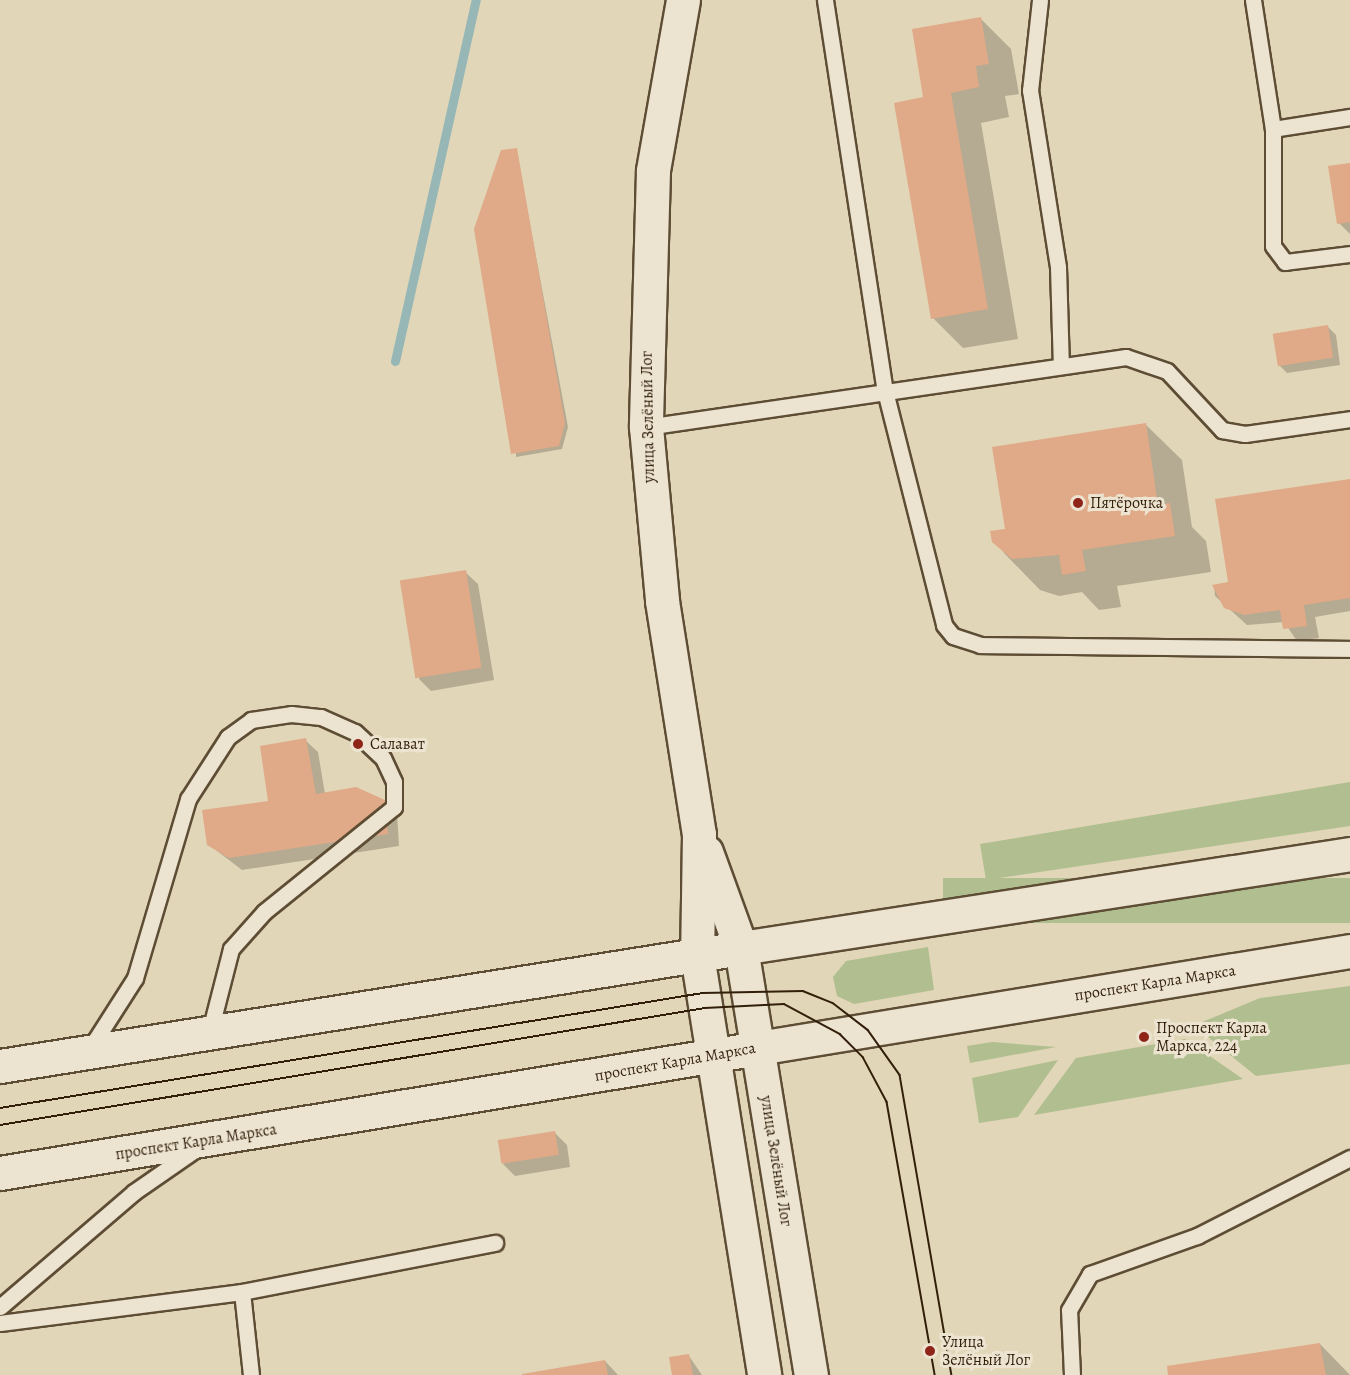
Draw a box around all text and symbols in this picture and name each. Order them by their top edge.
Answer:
street label: улица Зелёный Лог [637,351,659,483]
place label: Пятёрочка [1090,493,1163,513]
marker: Пятёрочка [1071,496,1085,510]
place label: Салават [370,734,425,754]
marker: Салават [351,737,365,751]
street label: проспект Карла Маркса [1073,961,1237,1005]
place label: Проспект Карла Маркса, 224 [1156,1018,1267,1056]
marker: Проспект Карла Маркса, 224 [1137,1030,1151,1044]
street label: проспект Карла Маркса [593,1038,757,1086]
street label: улица Зелёный Лог [756,1094,796,1228]
street label: проспект Карла Маркса [114,1120,278,1164]
place label: Улица Зелёный Лог [942,1332,1030,1370]
marker: Улица Зелёный Лог [923,1344,937,1358]

